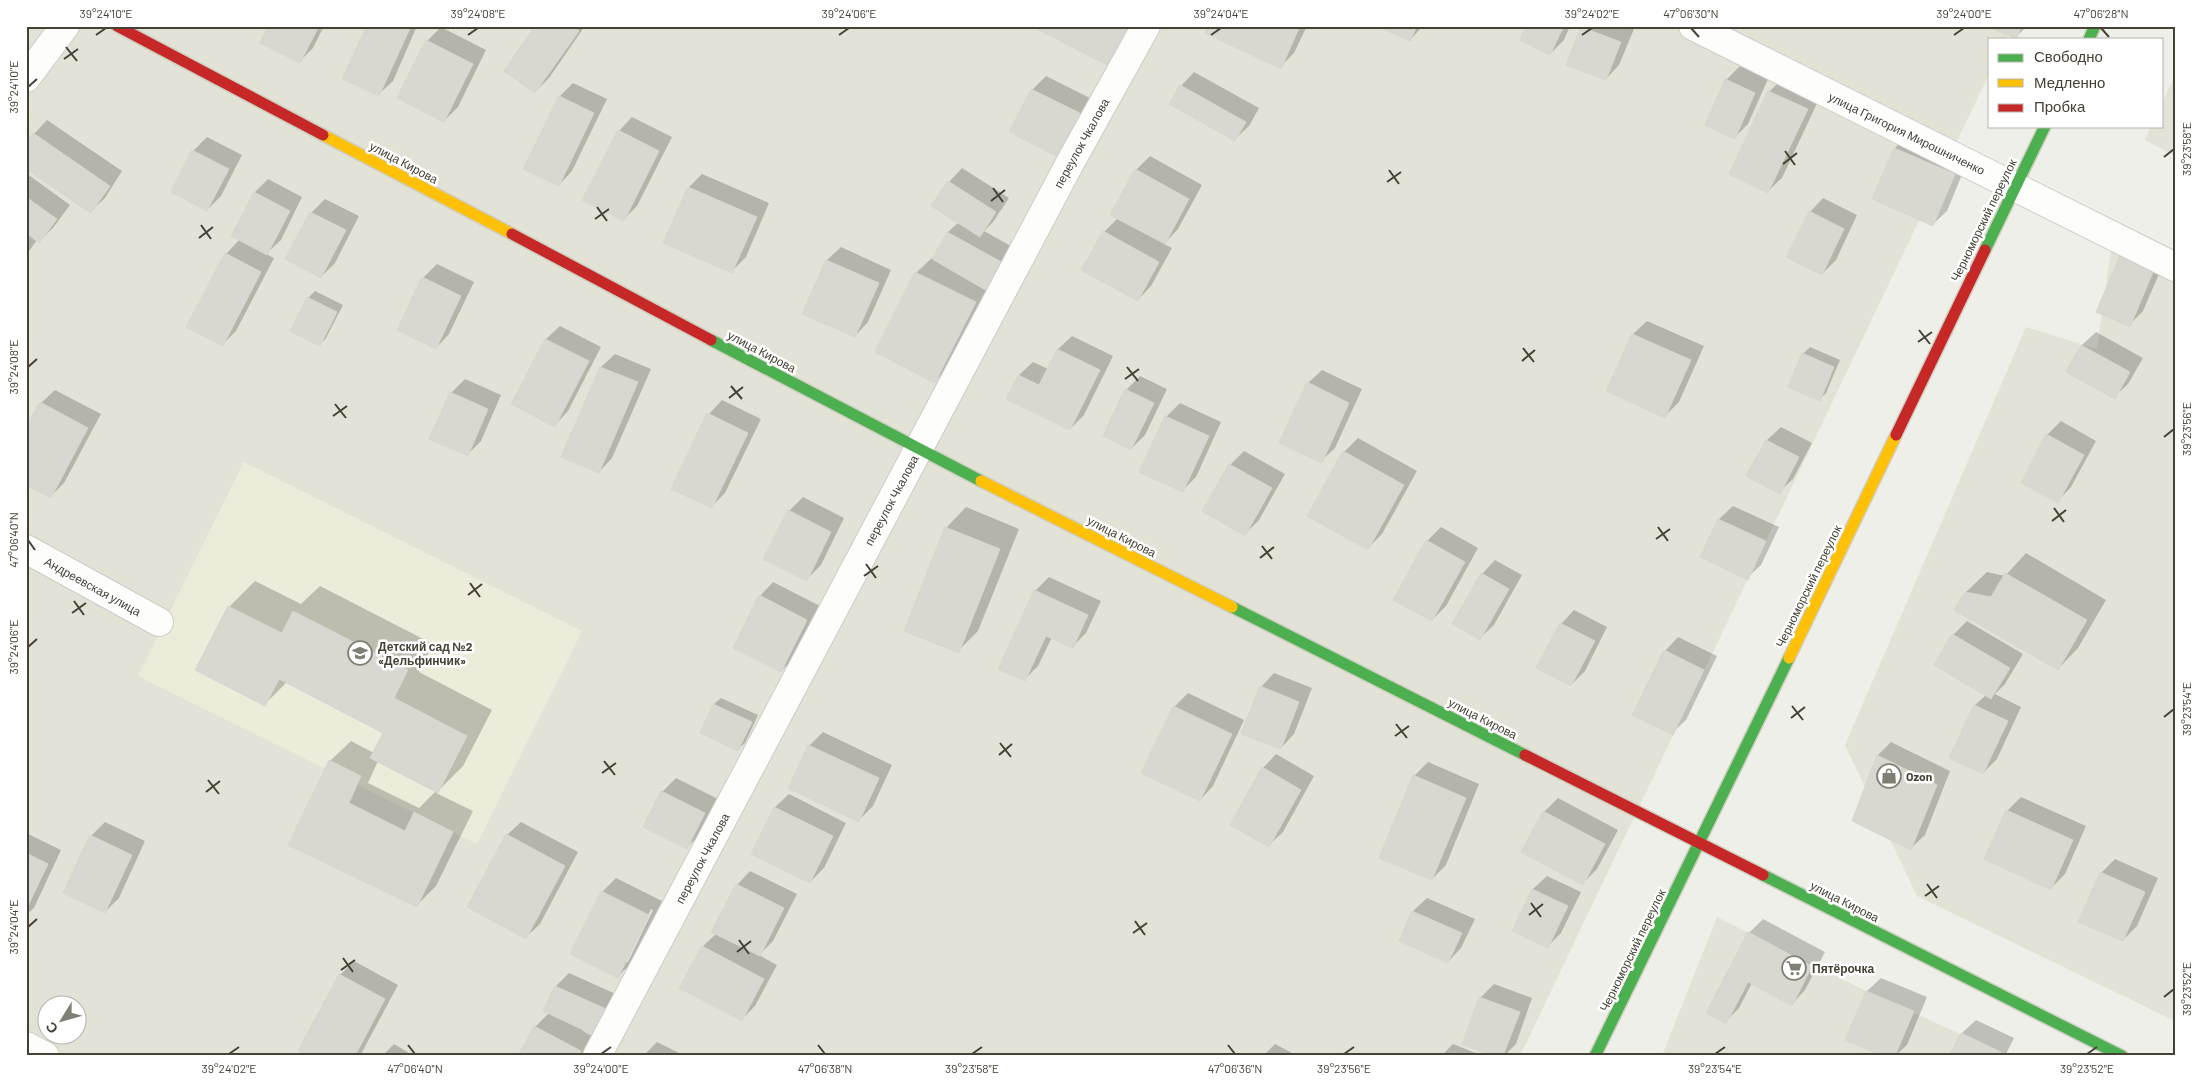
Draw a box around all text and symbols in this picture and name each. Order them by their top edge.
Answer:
text: 39°24'10"E [80,6,132,20]
text: 39°24'08"E [451,6,505,20]
text: 39°24'06"E [822,6,876,20]
text: 39°24'04"E [1193,6,1249,20]
text: 39°24'02"E [1564,6,1620,20]
text: 47°06'30"N [1663,6,1719,20]
text: 39°24'00"E [1936,6,1992,20]
text: 47°06'28"N [2074,6,2129,20]
legend [1988,38,2164,128]
text: Свободно [2034,47,2103,65]
text: 39°24'10"E [6,61,20,113]
text: Медленно [2034,73,2105,91]
street label: улица Григория Мирошниченко [1826,89,1988,178]
street label: переулок Чкалова [1051,95,1113,191]
text: Пробка [2034,97,2086,115]
text: 39°23'58"E [2179,122,2193,176]
street label: улица Кирова [367,138,441,187]
street label: Черноморский переулок [1947,156,2020,284]
street label: улица Кирова [725,327,799,376]
text: 39°24'08"E [6,340,20,394]
text: 39°23'56"E [2179,402,2193,456]
street label: переулок Чкалова [861,452,922,548]
text: 47°06'40"N [6,512,20,568]
street label: улица Кирова [1085,513,1159,560]
street label: Черноморский переулок [1772,522,1845,650]
street label: Андреевская улица [42,554,144,619]
text: 39°24'06"E [6,620,20,674]
place label: Детский сад №2 «Дельфинчик» [378,639,473,668]
school or university icon: Детский сад №2 «Дельфинчик» [347,640,373,666]
text: 39°23'54"E [2179,682,2193,736]
street label: улица Кирова [1446,695,1520,742]
shop icon: Ozon [1876,763,1902,789]
place label: Ozon [1906,769,1932,783]
street label: переулок Чкалова [672,810,733,906]
street label: улица Кирова [1808,878,1882,925]
street label: Черноморский переулок [1596,886,1669,1014]
text: 39°24'04"E [6,899,20,955]
supermarket icon: Пятёрочка [1781,955,1807,981]
place label: Пятёрочка [1812,961,1875,976]
text: 39°23'52"E [2179,962,2193,1016]
north arrow [38,994,88,1044]
text: С [41,1019,61,1037]
text: 39°24'02"E [201,1061,257,1075]
text: 47°06'40"N [387,1061,443,1075]
text: 39°24'00"E [573,1061,629,1075]
text: 47°06'38"N [798,1061,852,1075]
text: 39°23'58"E [945,1061,999,1075]
text: 47°06'36"N [1208,1061,1262,1075]
text: 39°23'56"E [1317,1061,1371,1075]
text: 39°23'54"E [1688,1061,1742,1075]
text: 39°23'52"E [2060,1061,2114,1075]

